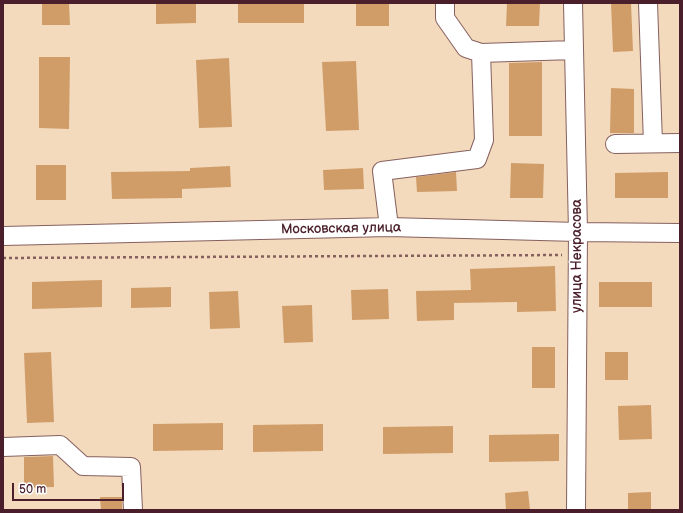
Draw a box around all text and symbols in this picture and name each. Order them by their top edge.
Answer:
street label: улица Некрасова [569,199,585,313]
street label: Московская улица [281,220,401,238]
scale bar [14,475,126,501]
text: 50 m [19,482,46,497]

